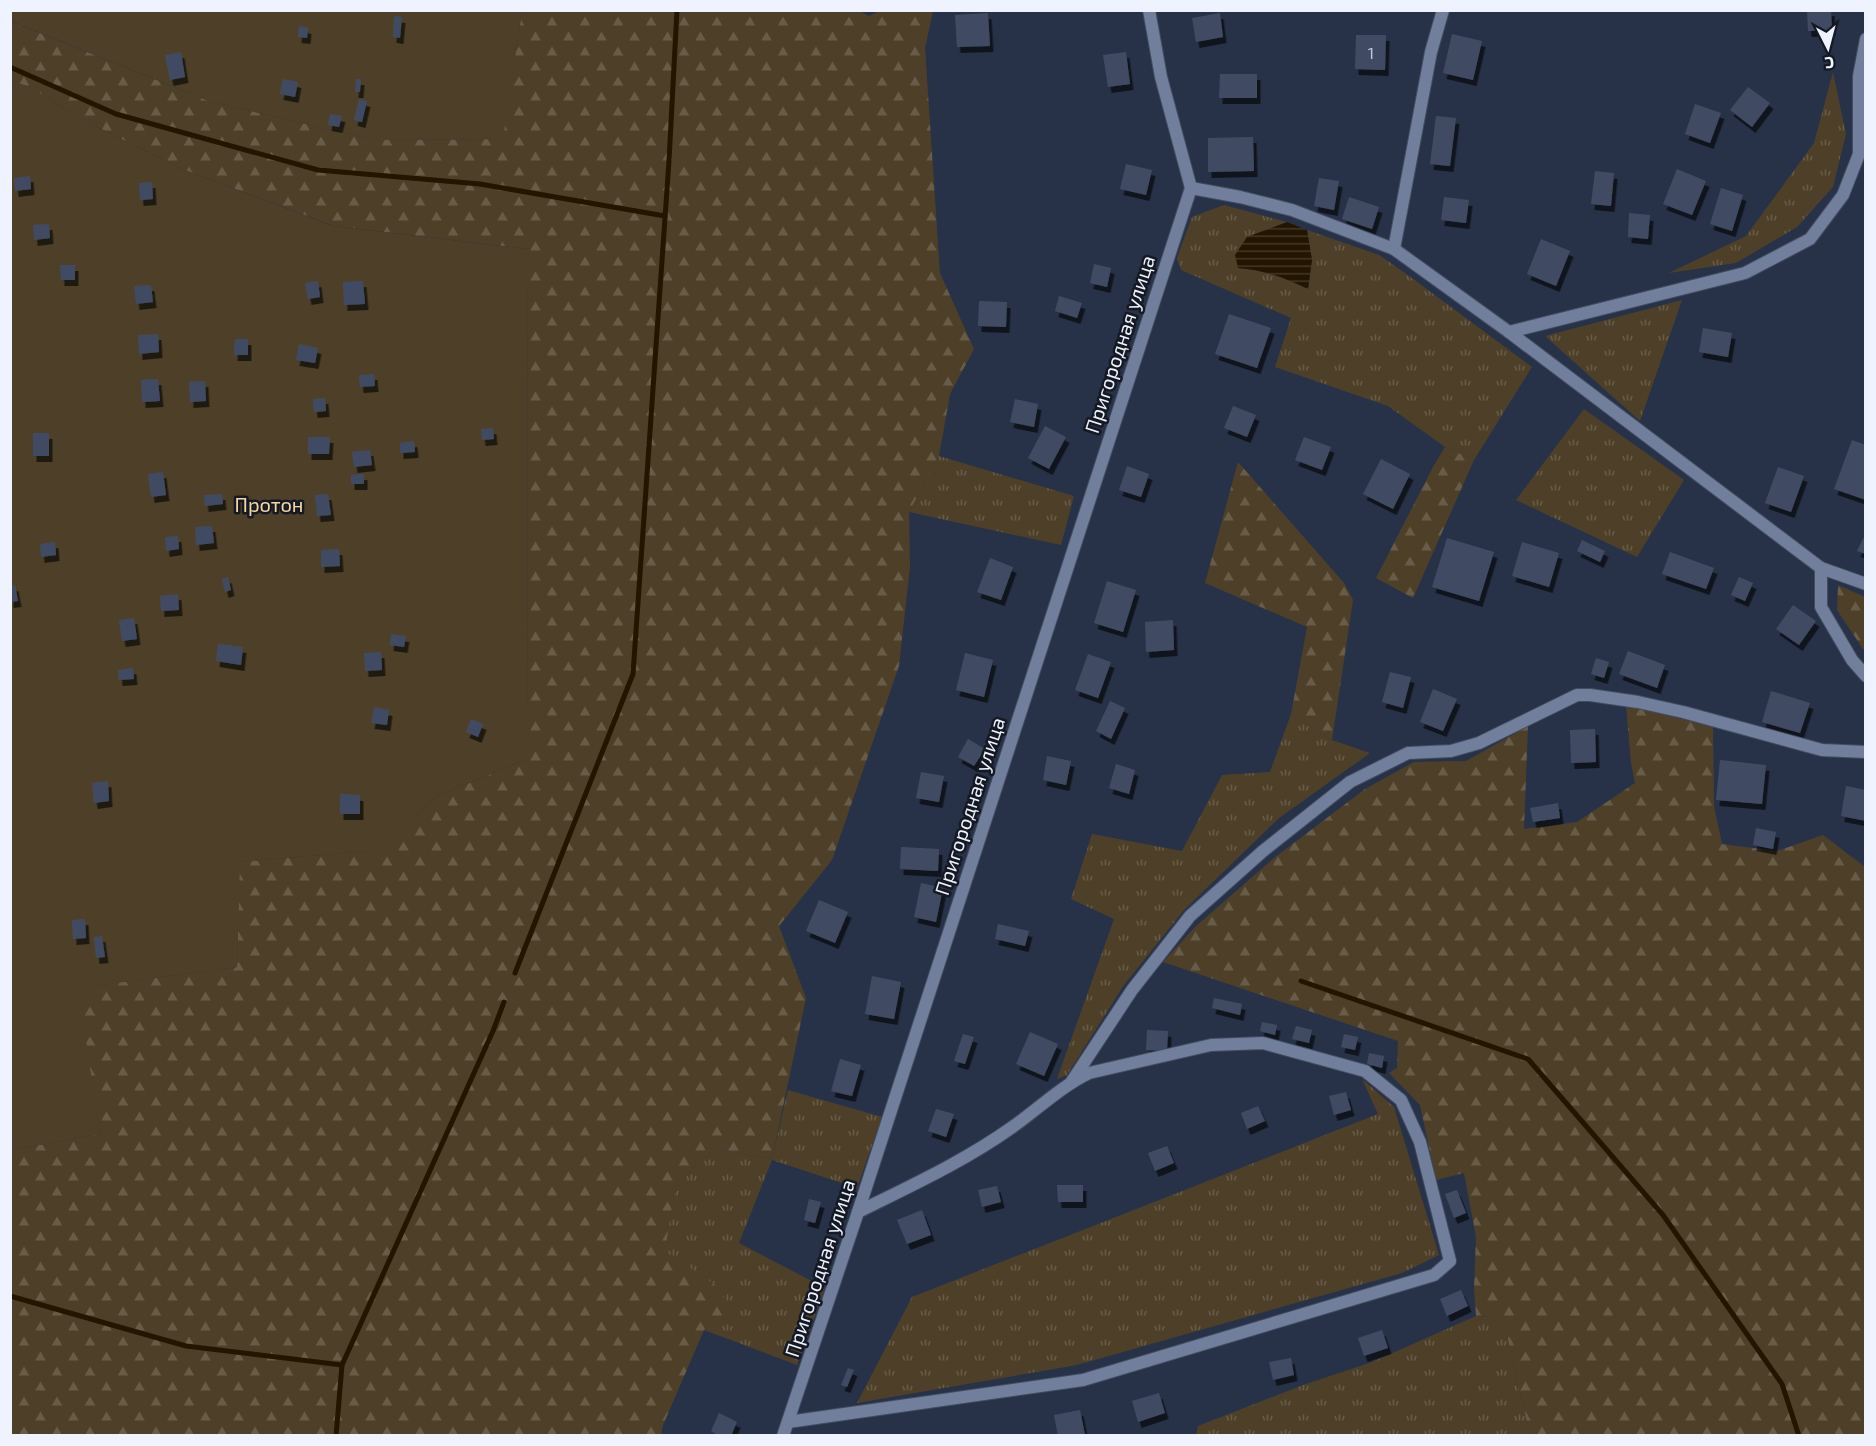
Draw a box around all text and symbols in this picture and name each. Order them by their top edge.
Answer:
north arrow [1798,18,1858,78]
house number: 1 [1368,43,1374,62]
text: С [1824,53,1835,73]
street label: Пригородная улица [1079,252,1160,436]
park label: Протон [235,492,304,516]
street label: Пригородная улица [929,714,1010,898]
street label: Пригородная улица [779,1176,860,1360]

